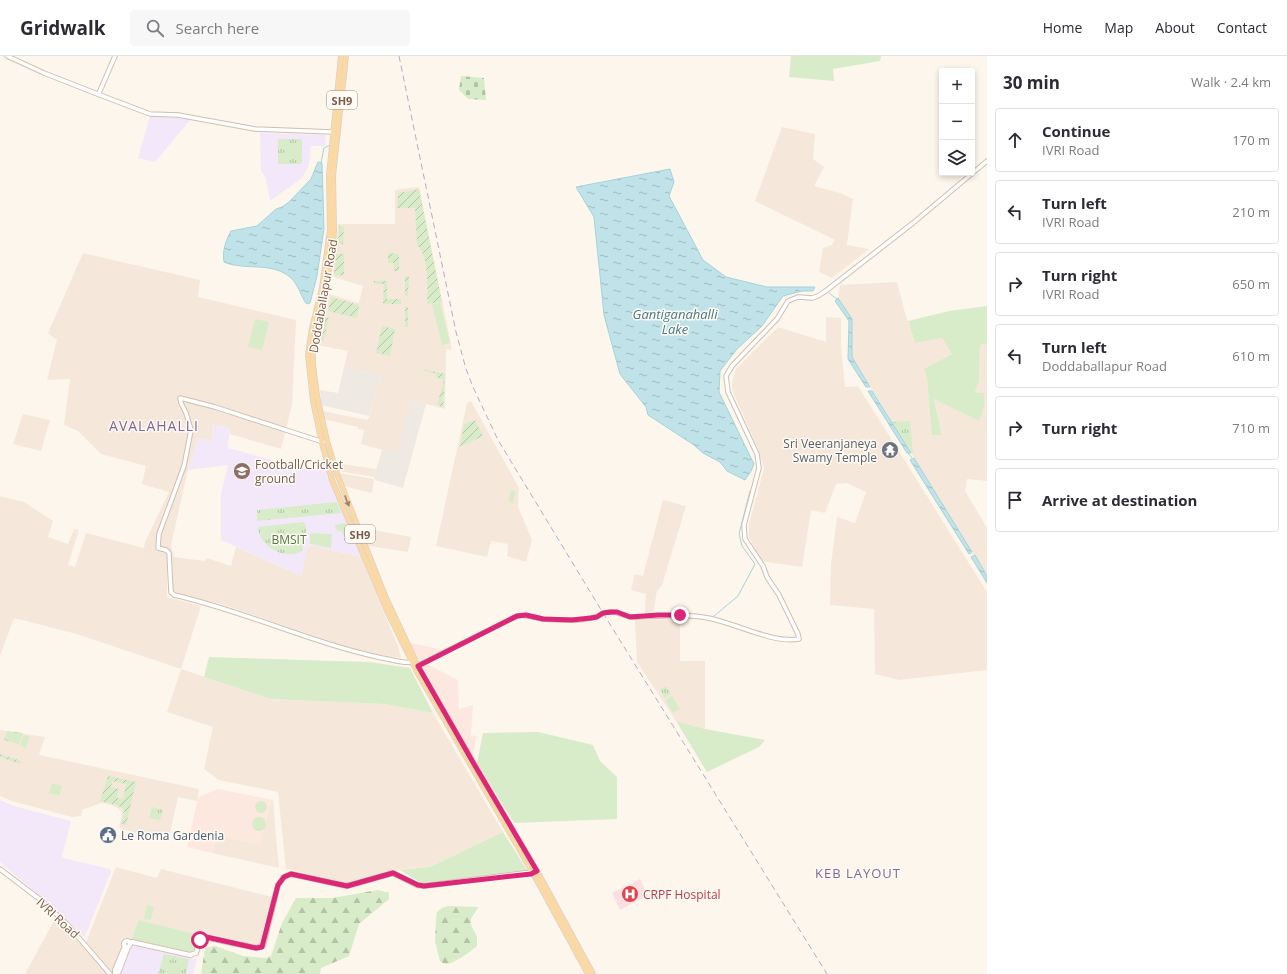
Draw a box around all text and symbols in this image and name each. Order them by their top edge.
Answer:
search box [130,10,410,46]
text: Gridwalk [20,15,106,41]
icon: search [144,17,166,39]
text: Search here [176,18,259,38]
text: Home [1043,18,1082,37]
text: Map [1104,18,1133,37]
text: About [1155,18,1195,37]
text: Contact [1217,18,1267,37]
map controls [939,68,975,176]
button: + [939,68,975,104]
text: 30 min [1003,71,1060,94]
text: Walk · 2.4 km [1191,73,1271,91]
road number: SH9 [327,91,357,109]
button: − [939,104,975,140]
text: Continue [1042,121,1110,141]
icon: ahead [1004,129,1026,151]
text: 170 m [1232,131,1270,149]
button: layers [939,140,975,176]
text: IVRI Road [1042,141,1099,159]
text: Turn left [1042,193,1107,213]
icon: left [1004,201,1026,223]
text: 210 m [1232,203,1270,221]
text: IVRI Road [1042,213,1099,231]
street label: Doddaballapur Road [305,238,341,354]
text: Turn right [1042,265,1117,285]
icon: right [1004,273,1026,295]
text: 650 m [1232,275,1270,293]
text: IVRI Road [1042,285,1099,303]
water label: Gantiganahalli Lake [633,305,718,338]
text: Turn left [1042,337,1107,357]
icon: left [1004,345,1026,367]
text: 610 m [1232,347,1270,365]
text: Doddaballapur Road [1042,357,1167,375]
district label: AVALAHALLI [109,416,199,435]
icon: right [1004,417,1026,439]
text: Turn right [1042,418,1117,438]
text: 710 m [1232,419,1270,437]
place label: Sri Veeranjaneya Swamy Temple [783,435,877,466]
temple icon: Sri Veeranjaneya Swamy Temple [880,440,900,460]
place label: Football/Cricket ground [255,456,343,487]
school or university icon: Football/Cricket ground [232,461,252,481]
icon: arrive [1004,489,1026,511]
text: Arrive at destination [1042,490,1197,510]
one-way arrow [345,495,351,507]
road number: SH9 [345,525,375,543]
park label: BMSIT [271,531,307,548]
route end [671,606,689,624]
public building icon: Le Roma Gardenia [98,825,118,845]
place label: Le Roma Gardenia [121,827,224,844]
district label: KEB LAYOUT [815,864,901,882]
hospital icon: CRPF Hospital [620,884,640,904]
place label: CRPF Hospital [643,886,721,903]
street label: IVRI Road [33,894,83,942]
route start [191,931,209,949]

